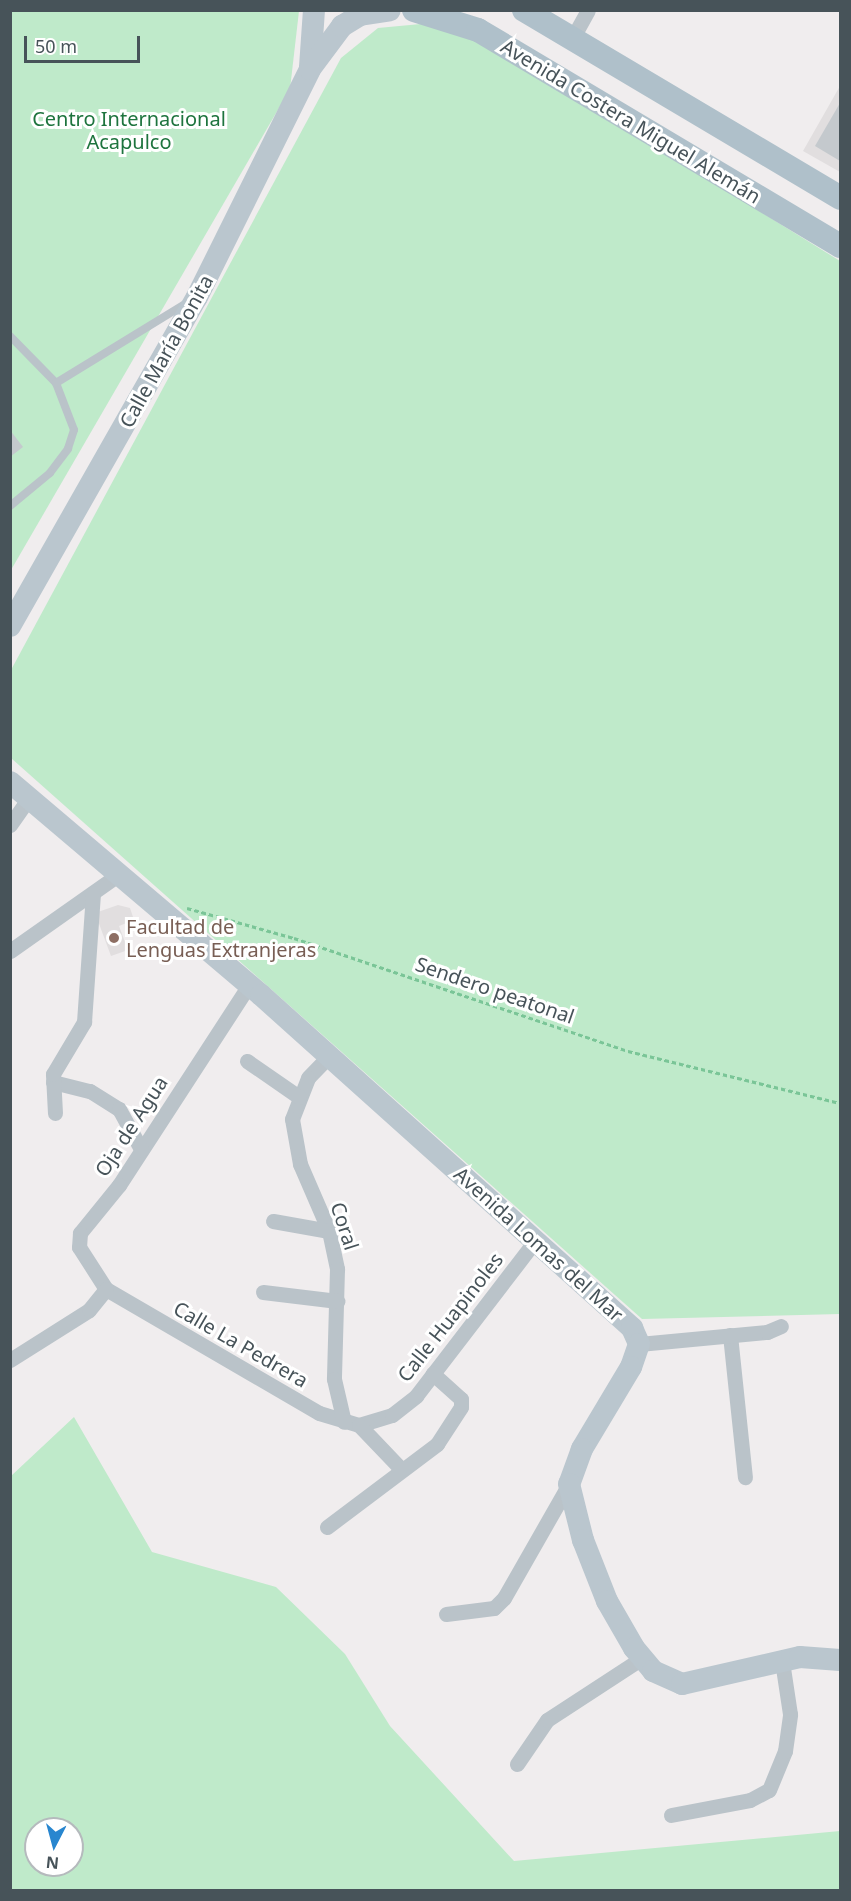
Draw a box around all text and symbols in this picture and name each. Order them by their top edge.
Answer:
scale bar [27,24,142,62]
text: 50 m [35,34,77,58]
street label: Avenida Costera Miguel Alemán [497,34,765,208]
park label: Centro Internacional Acapulco [32,106,226,153]
street label: Calle María Bonita [114,270,218,432]
place label: Facultad de Lenguas Extranjeras [126,915,316,962]
marker: Facultad de Lenguas Extranjeras [107,931,121,945]
street label: Sendero peatonal [413,952,577,1028]
street label: Oja de Agua [90,1071,172,1181]
street label: Avenida Lomas del Mar [449,1162,629,1326]
street label: Coral [326,1199,364,1253]
street label: Calle Huapinoles [392,1248,508,1386]
street label: Calle La Pedrera [169,1296,313,1392]
north arrow [24,1817,84,1877]
text: N [45,1851,60,1875]

